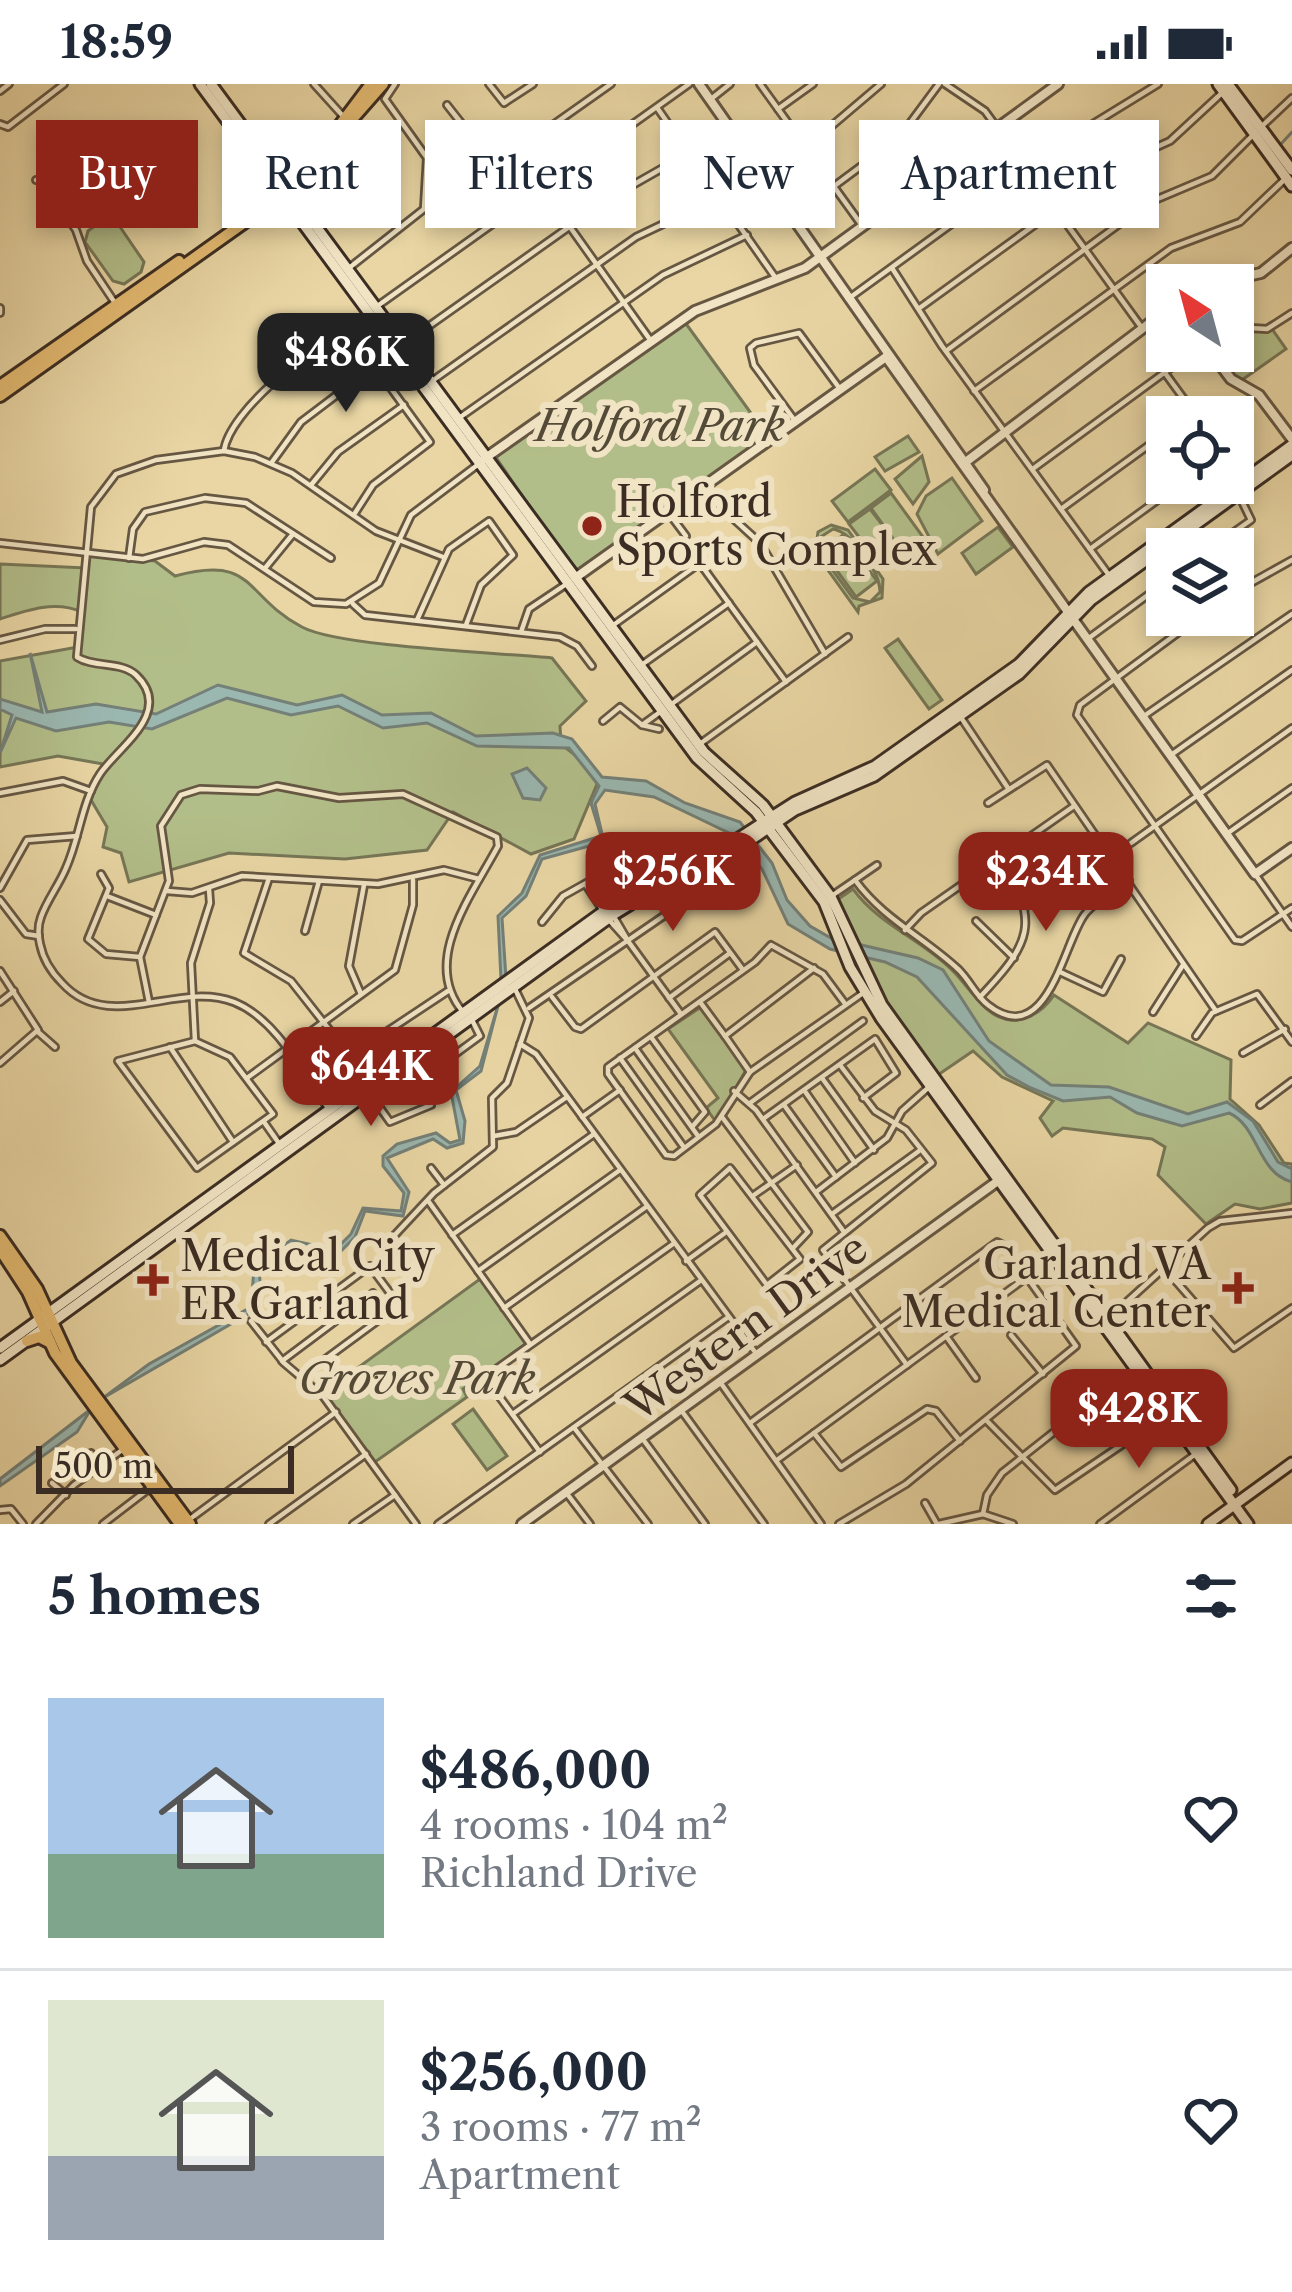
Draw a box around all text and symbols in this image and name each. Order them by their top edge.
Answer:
text: 18:59 [60,14,173,70]
chip: Buy [36,120,198,228]
chip: Rent [222,120,401,228]
chip: Filters [425,120,636,228]
chip: New [660,120,835,228]
chip: Apartment [859,120,1159,228]
north arrow [1146,264,1254,372]
map controls [1146,264,1254,636]
pin: $486K [262,313,430,415]
text: $486K [284,328,408,376]
button: locate [1146,396,1254,504]
park label: Holford Park [532,400,785,452]
place label: Holford Sports Complex [616,476,937,576]
marker: Holford Sports Complex [579,513,605,539]
button: layers [1146,528,1254,636]
pin: $256K [589,832,757,934]
pin: $234K [962,832,1130,934]
text: $256K [613,847,733,895]
text: $234K [985,847,1107,895]
pin: $644K [287,1027,455,1129]
text: $644K [310,1042,432,1090]
street label: Western Drive [614,1222,877,1433]
place label: Medical City ER Garland [180,1230,435,1330]
place label: Garland VA Medical Center [902,1238,1212,1338]
marker: Medical City ER Garland [137,1264,169,1296]
marker: Garland VA Medical Center [1222,1272,1254,1304]
park label: Groves Park [298,1353,536,1405]
pin: $428K [1055,1369,1223,1471]
text: $428K [1077,1384,1201,1432]
scale bar [36,1440,294,1493]
text: 500 m [54,1446,153,1487]
icon: filters [1178,1563,1244,1629]
text: 5 homes [48,1565,261,1627]
text: $486,000 [420,1739,651,1801]
icon: home [144,1746,288,1890]
icon: heart [1178,1785,1244,1851]
text: 4 rooms · 104 m² [420,1801,728,1849]
text: Richland Drive [420,1849,697,1897]
text: $256,000 [420,2041,648,2103]
icon: home [144,2048,288,2192]
icon: heart [1178,2087,1244,2153]
text: 3 rooms · 77 m² [420,2103,702,2151]
text: Apartment [420,2151,620,2199]

